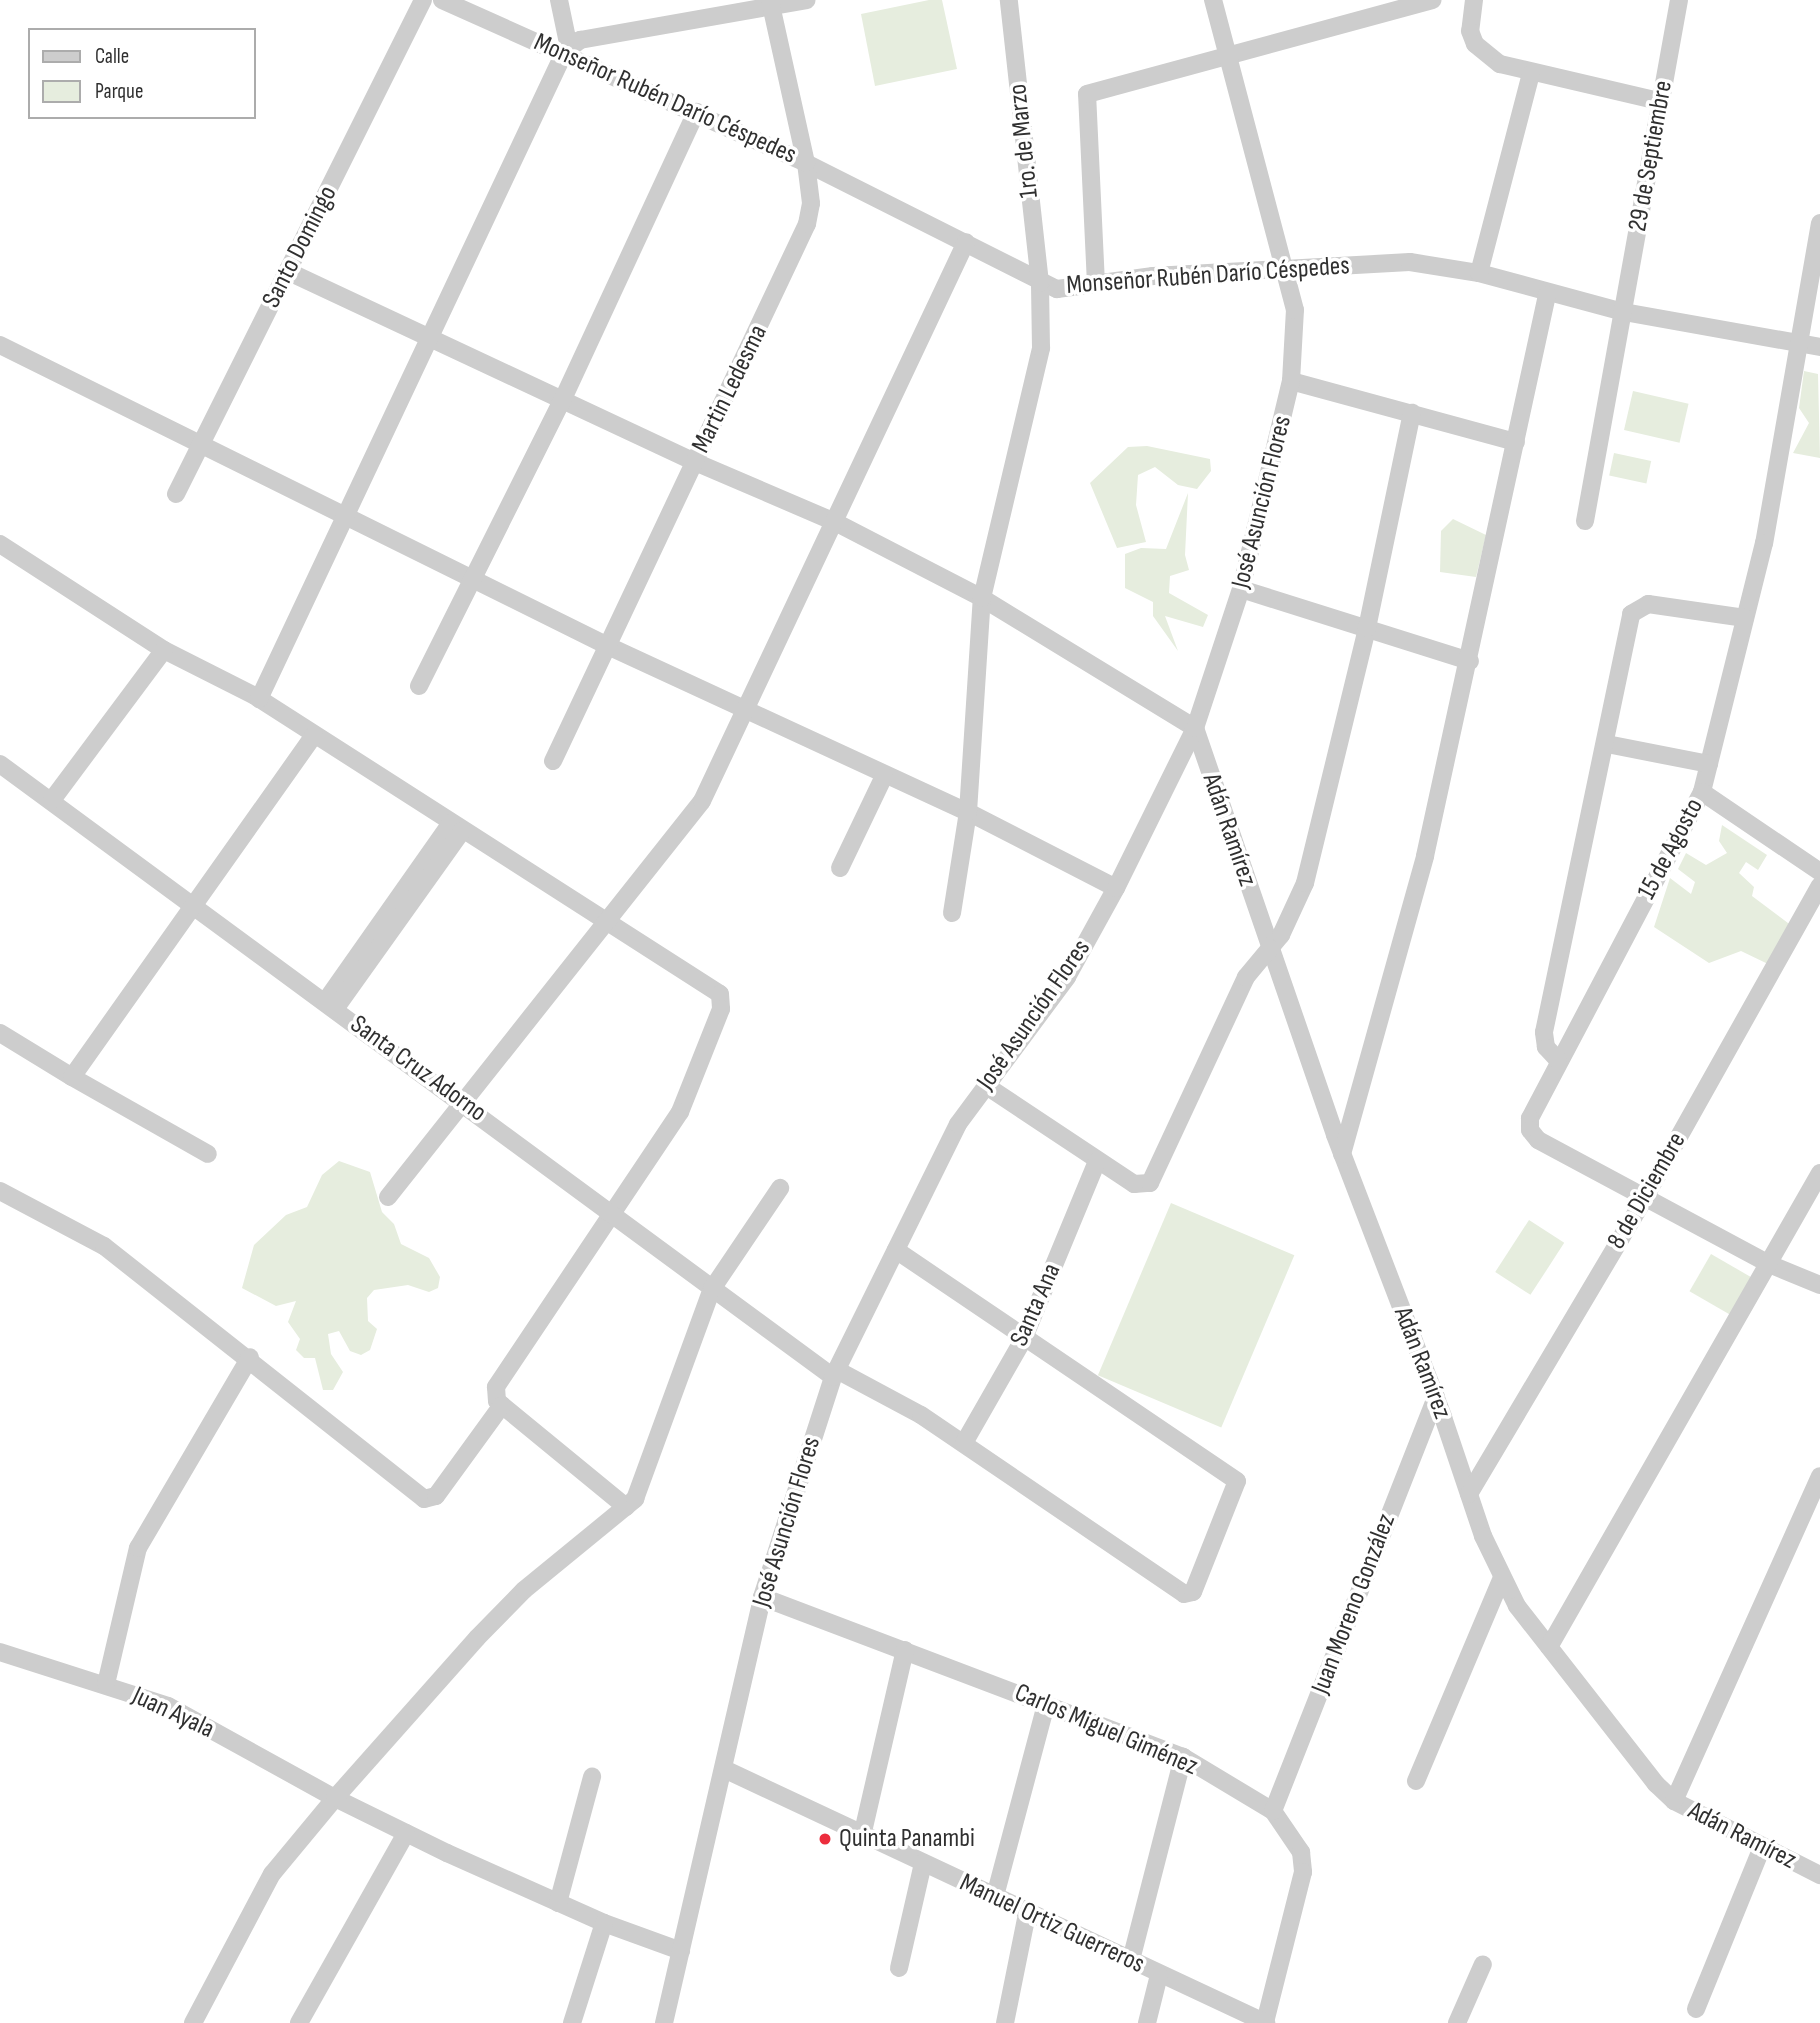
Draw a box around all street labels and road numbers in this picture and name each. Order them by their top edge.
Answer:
street label: Monseñor Rubén Darío Céspedes [529,27,801,171]
street label: 29 de Septiembre [1622,78,1680,234]
street label: 1ro. de Marzo [1002,82,1046,200]
street label: Santo Domingo [256,181,344,313]
street label: Monseñor Rubén Darío Céspedes [1065,251,1351,301]
street label: Martin Ledesma [686,320,774,458]
street label: José Asunción Flores [1226,413,1298,591]
street label: Adán Ramírez [1195,770,1263,890]
street label: 15 de Agosto [1632,793,1710,905]
street label: José Asunción Flores [971,934,1097,1096]
street label: Santa Cruz Adorno [344,1009,492,1129]
street label: 8 de Diciembre [1601,1127,1693,1255]
street label: Santa Ana [1004,1259,1068,1351]
street label: Adán Ramírez [1386,1303,1458,1423]
street label: José Asunción Flores [746,1433,828,1611]
street label: Juan Moreno González [1305,1510,1403,1698]
street label: Carlos Miguel Giménez [1010,1677,1202,1783]
street label: Juan Ayala [127,1681,219,1745]
street label: Adán Ramírez [1683,1796,1801,1876]
street label: Manuel Ortiz Guerreros [955,1868,1149,1980]

